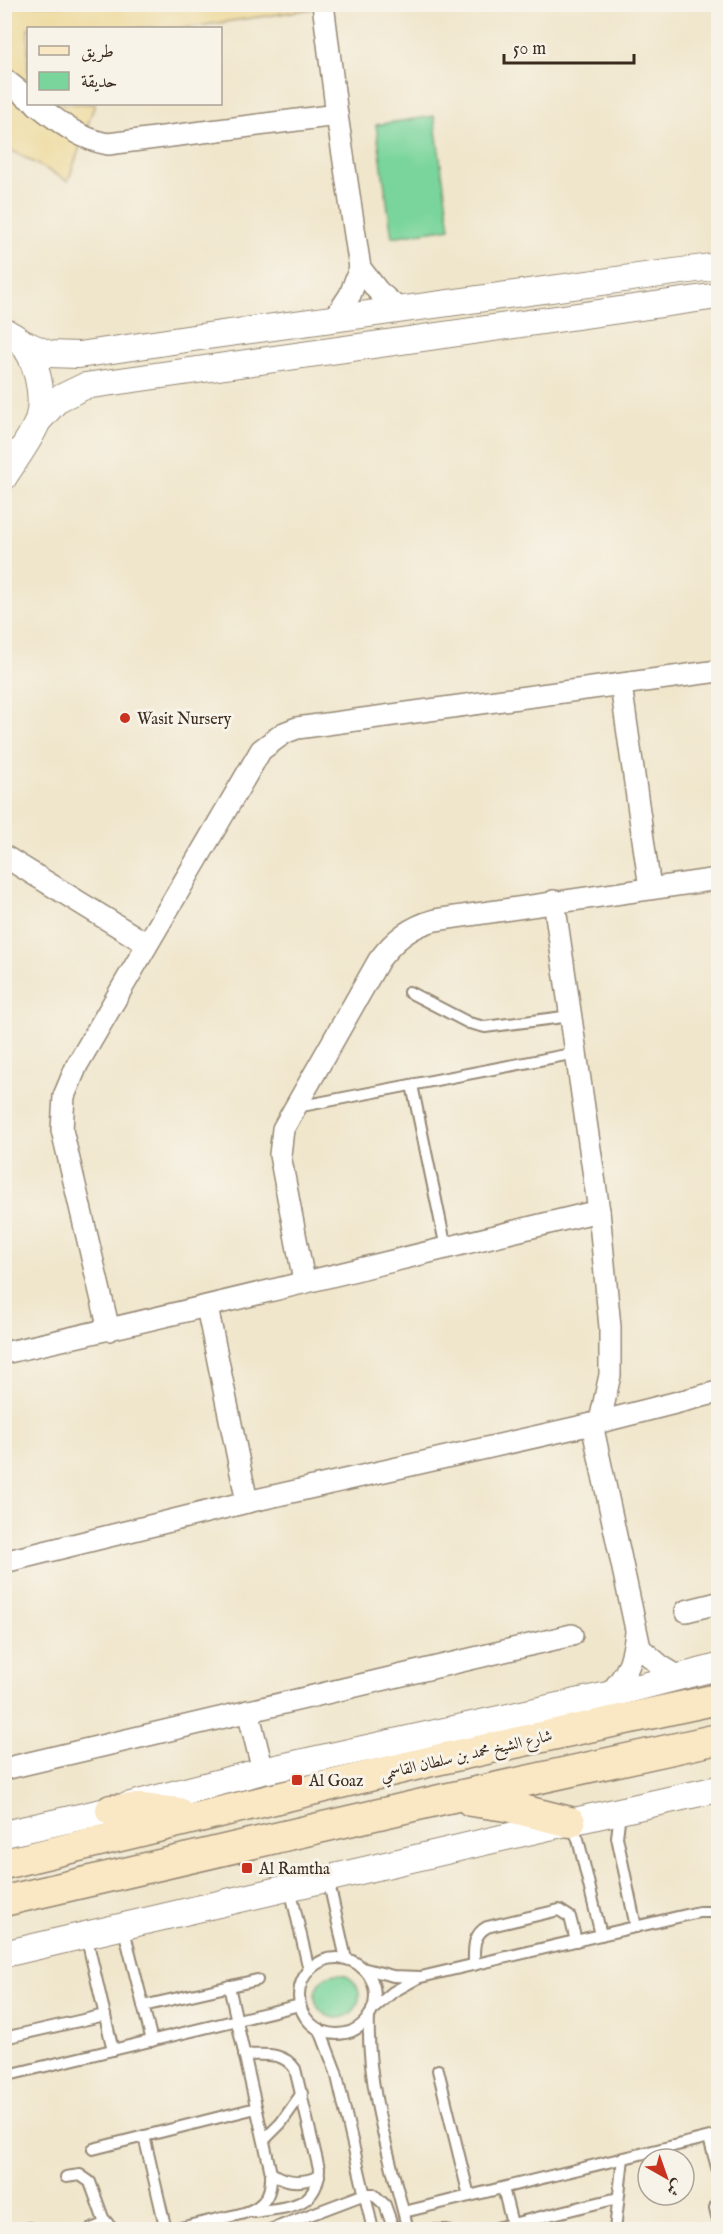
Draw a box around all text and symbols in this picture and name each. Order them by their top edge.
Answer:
legend [27,27,222,105]
scale bar [504,27,634,65]
text: 50 m [513,38,546,61]
text: طريق [81,41,114,64]
text: حديقة [81,71,117,94]
place label: Wasit Nursery [137,710,231,730]
marker: Wasit Nursery [118,711,132,725]
street label: شارع الشيخ محمد بن سلطان القاسمي [378,1726,555,1789]
place label: Al Goaz [308,1772,363,1792]
marker: Al Goaz [290,1773,304,1787]
place label: Al Ramtha [258,1860,330,1880]
marker: Al Ramtha [240,1861,254,1875]
north arrow [636,2147,696,2207]
text: ش [662,2174,687,2200]

